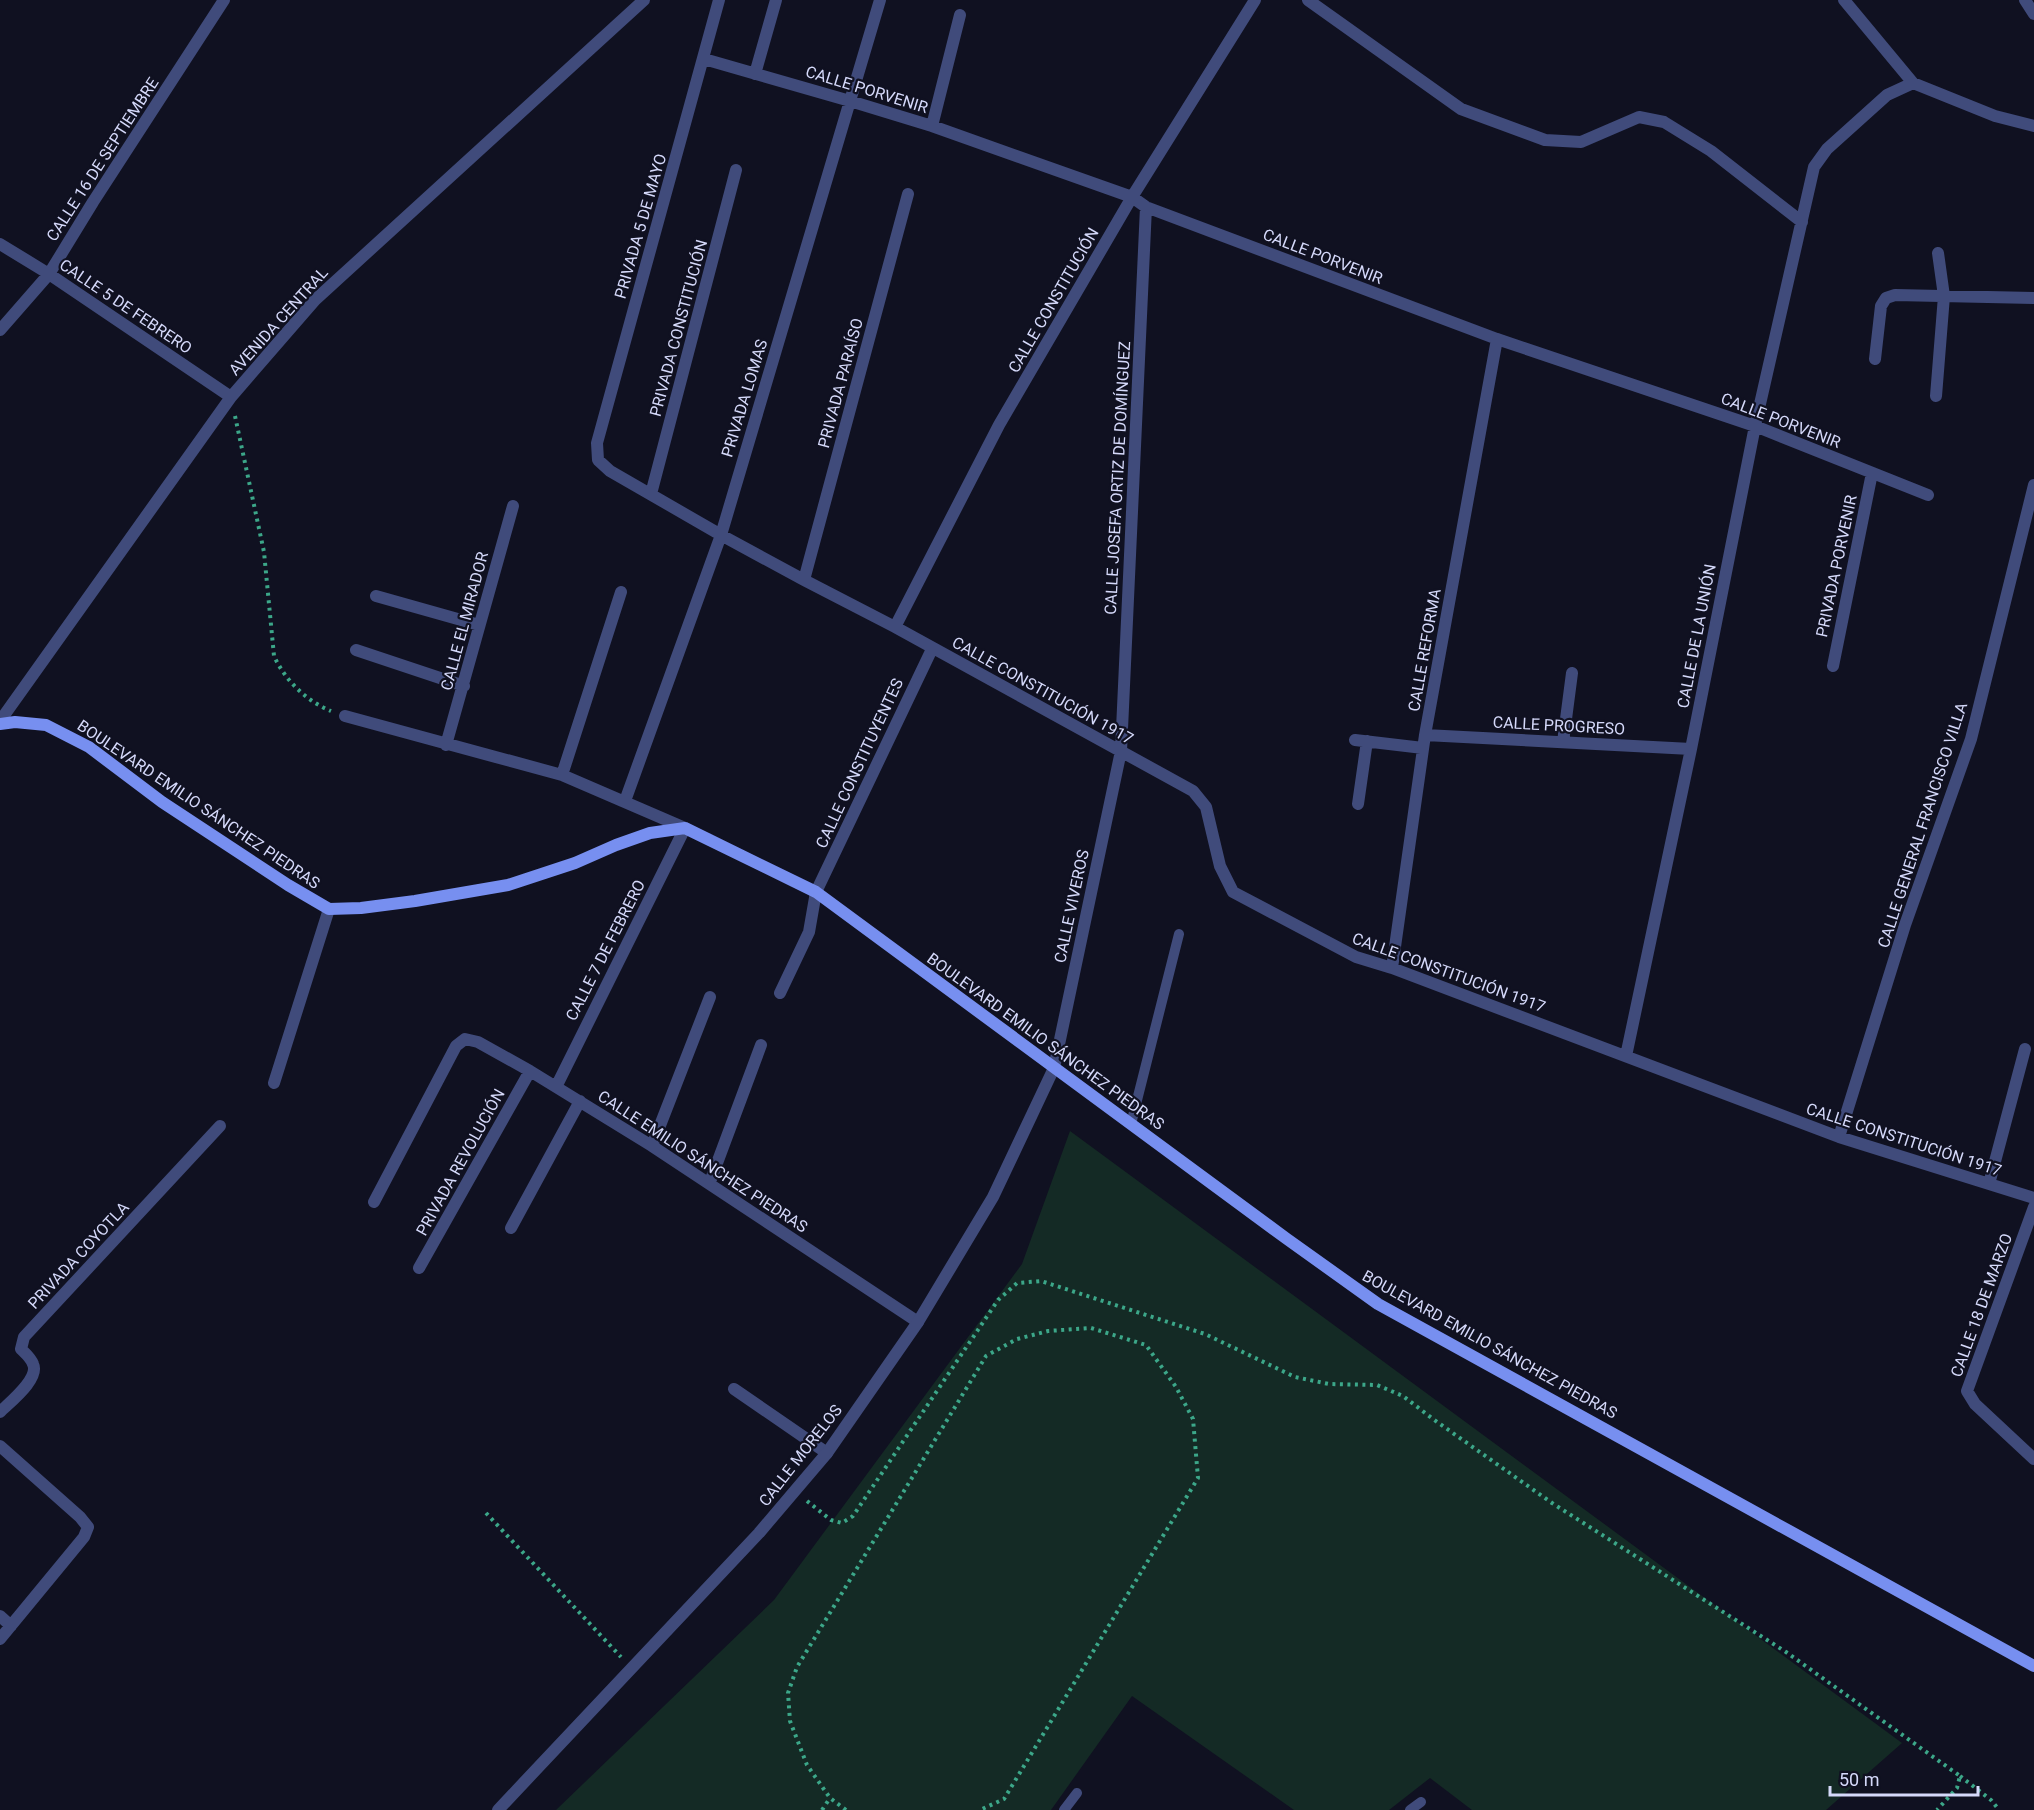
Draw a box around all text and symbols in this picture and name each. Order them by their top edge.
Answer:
street label: CALLE PORVENIR [803,62,930,117]
street label: CALLE 16 DE SEPTIEMBRE [42,74,162,245]
street label: PRIVADA 5 DE MAYO [611,152,670,301]
street label: CALLE CONSTITUCIÓN [1003,224,1103,376]
street label: CALLE PORVENIR [1260,225,1386,288]
street label: PRIVADA CONSTITUCIÓN [645,237,711,419]
street label: CALLE 5 DE FEBRERO [56,255,195,358]
street label: AVENIDA CENTRAL [225,263,332,379]
street label: PRIVADA PARAÍSO [814,316,867,450]
street label: PRIVADA LOMAS [718,337,771,459]
street label: CALLE JOSEFA ORTIZ DE DOMÍNGUEZ [1101,341,1134,615]
street label: CALLE PORVENIR [1718,389,1844,452]
street label: PRIVADA PORVENIR [1812,493,1861,639]
street label: CALLE EL MIRADOR [437,550,492,693]
street label: CALLE DE LA UNIÓN [1672,562,1720,710]
street label: CALLE REFORMA [1404,587,1445,713]
street label: CALLE CONSTITUCIÓN 1917 [949,632,1137,748]
street label: CALLE CONSTITUYENTES [812,675,907,851]
street label: CALLE GENERAL FRANCISCO VILLA [1874,699,1971,950]
street label: CALLE PROGRESO [1492,713,1626,738]
street label: BOULEVARD EMILIO SÁNCHEZ PIEDRAS [74,716,324,893]
street label: CALLE VIVEROS [1050,848,1093,964]
street label: CALLE 7 DE FEBRERO [562,877,649,1024]
street label: CALLE CONSTITUCIÓN 1917 [1350,928,1548,1016]
street label: BOULEVARD EMILIO SÁNCHEZ PIEDRAS [923,949,1168,1134]
street label: PRIVADA REVOLUCIÓN [411,1085,509,1239]
street label: CALLE EMILIO SÁNCHEZ PIEDRAS [594,1086,811,1236]
street label: CALLE CONSTITUCIÓN 1917 [1804,1098,2004,1180]
street label: PRIVADA COYOTLA [24,1198,133,1313]
street label: CALLE 18 DE MARZO [1947,1231,2016,1380]
street label: BOULEVARD EMILIO SÁNCHEZ PIEDRAS [1359,1266,1621,1423]
street label: CALLE MORELOS [755,1401,846,1510]
scale bar [1830,1759,1978,1797]
text: 50 m [1839,1769,1879,1790]

